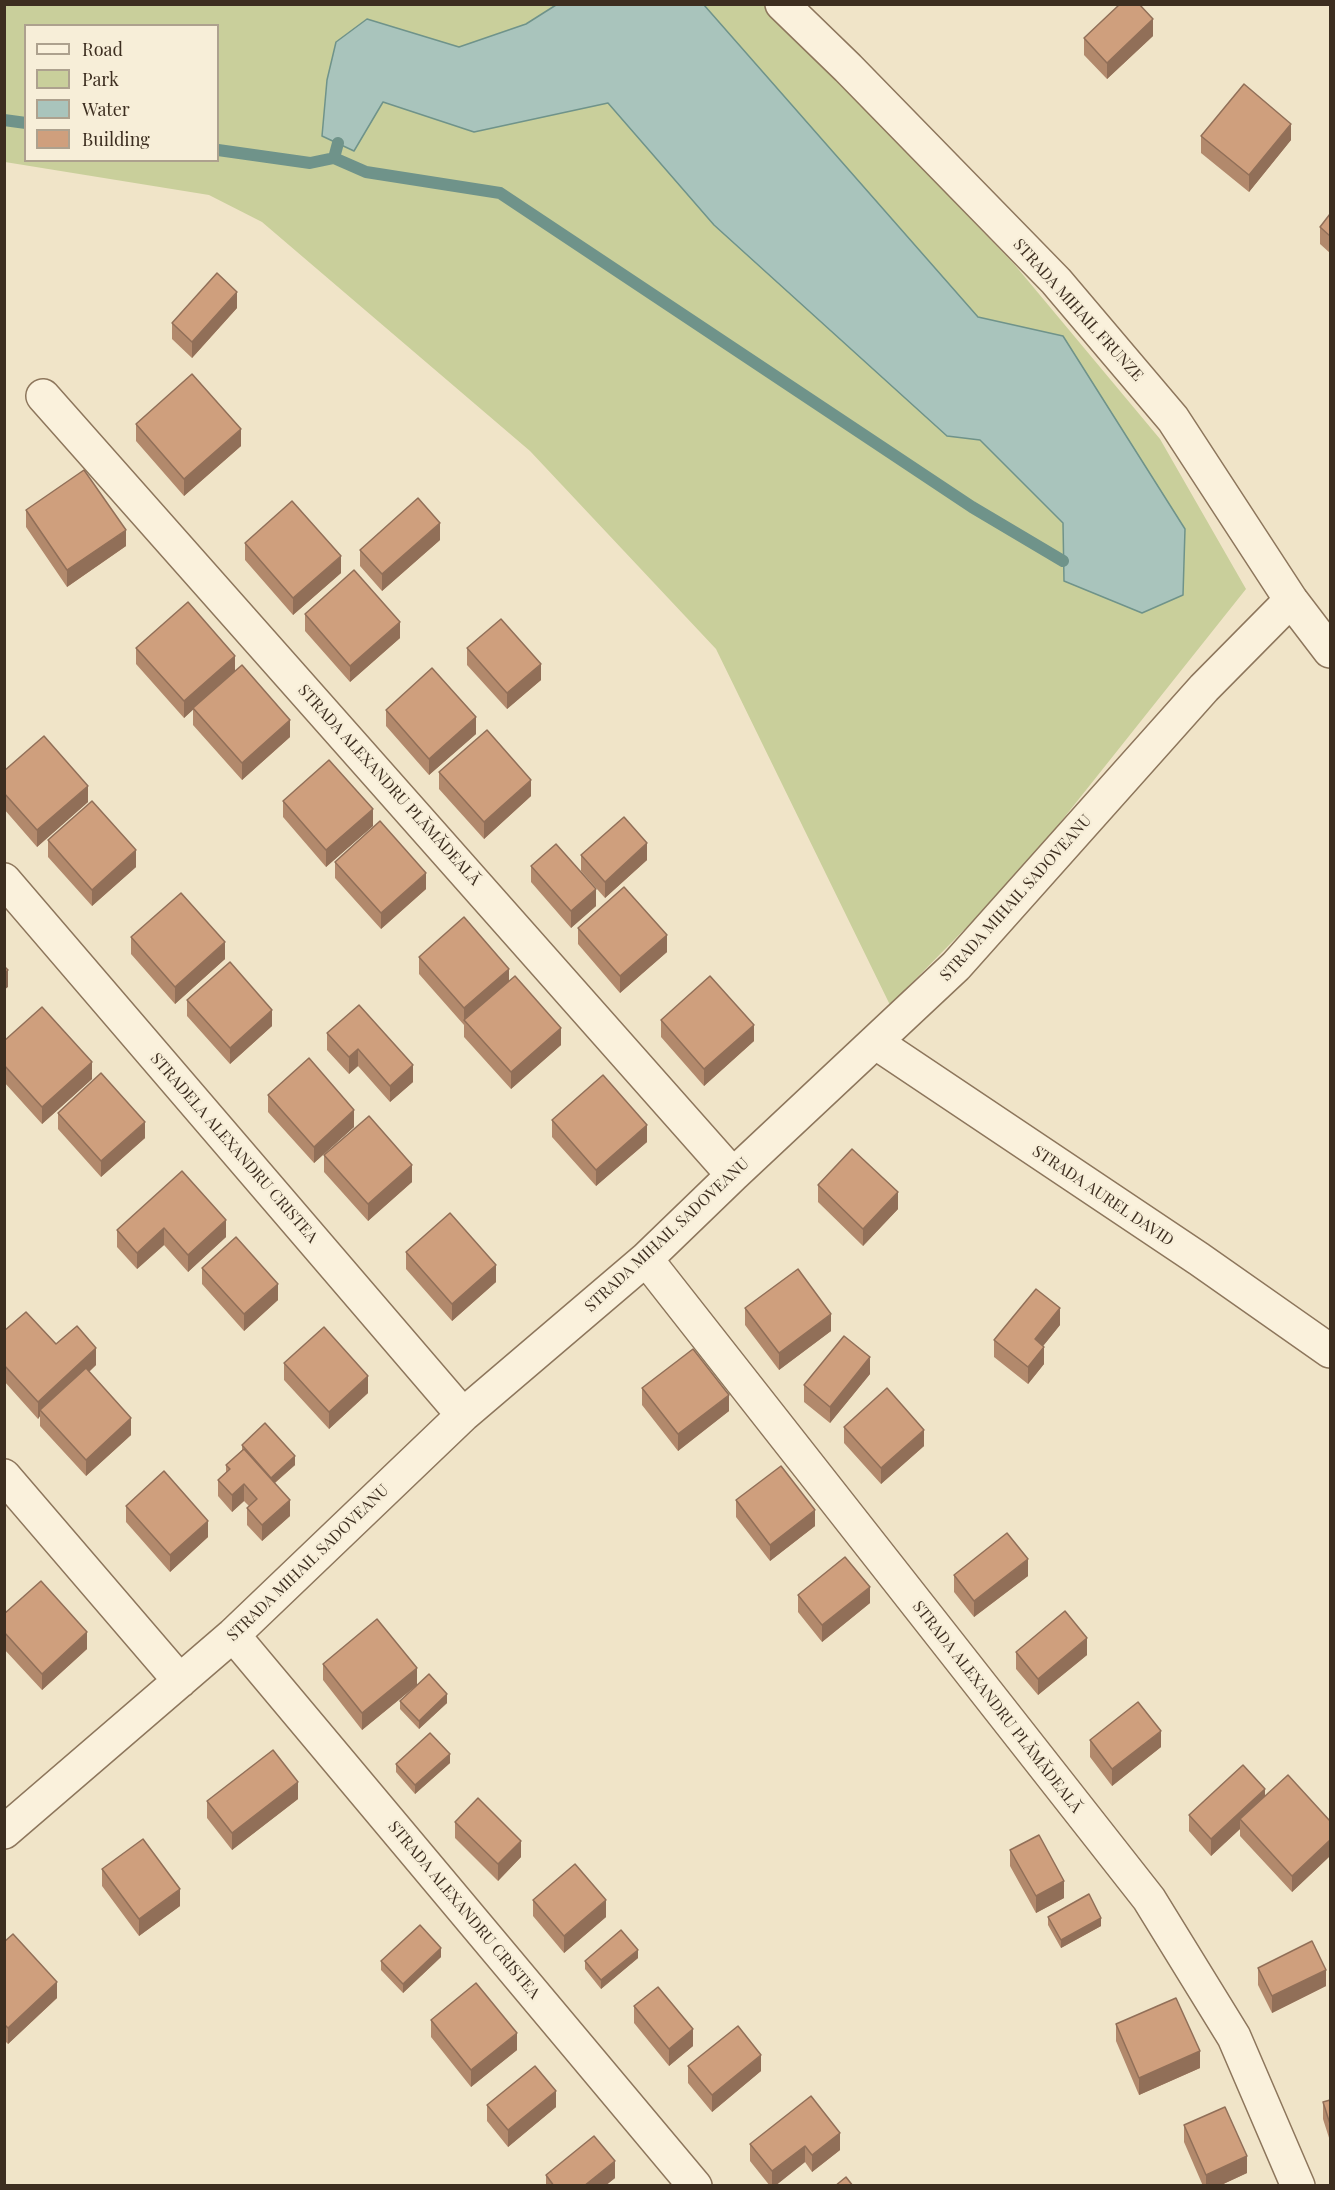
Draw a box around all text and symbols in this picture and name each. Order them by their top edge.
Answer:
legend [24,24,219,162]
text: Road [82,37,123,61]
text: Park [82,67,119,91]
text: Water [82,97,130,121]
text: Building [82,127,150,151]
street label: STRADA MIHAIL FRUNZE [1009,235,1147,385]
street label: STRADA ALEXANDRU PLĂMĂDEALĂ [294,681,484,889]
street label: STRADA MIHAIL SADOVEANU [936,811,1096,985]
street label: STRADELA ALEXANDRU CRISTEA [146,1049,322,1247]
street label: STRADA AUREL DAVID [1029,1142,1177,1250]
street label: STRADA MIHAIL SADOVEANU [581,1154,753,1316]
street label: STRADA MIHAIL SADOVEANU [223,1481,393,1645]
street label: STRADA ALEXANDRU PLĂMĂDEALĂ [908,1597,1086,1817]
street label: STRADA ALEXANDRU CRISTEA [384,1817,544,2003]

